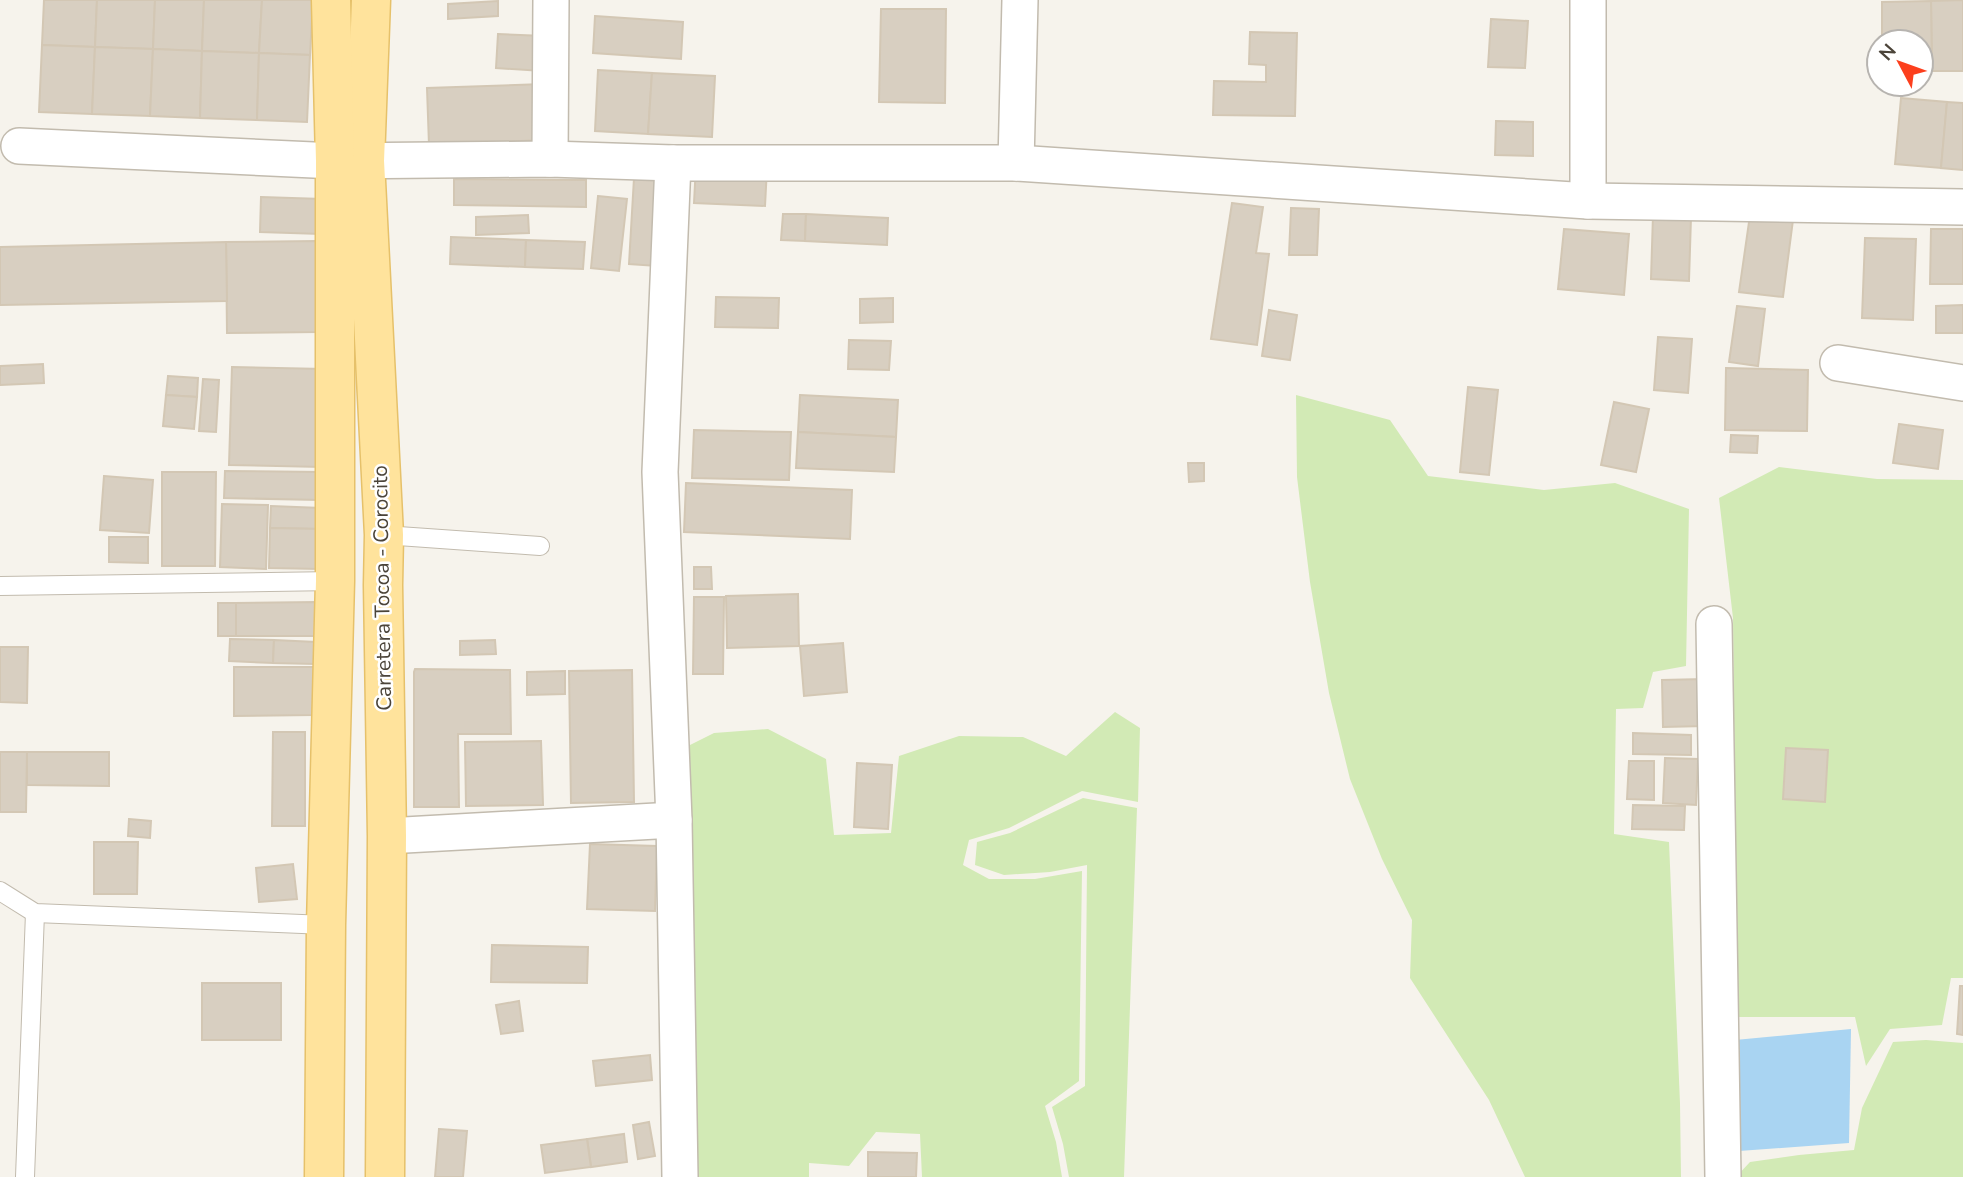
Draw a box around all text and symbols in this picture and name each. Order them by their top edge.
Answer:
north arrow [1865,28,1935,98]
text: N [1873,39,1902,66]
street label: Carretera Tocoa - Corocito [366,465,398,711]

